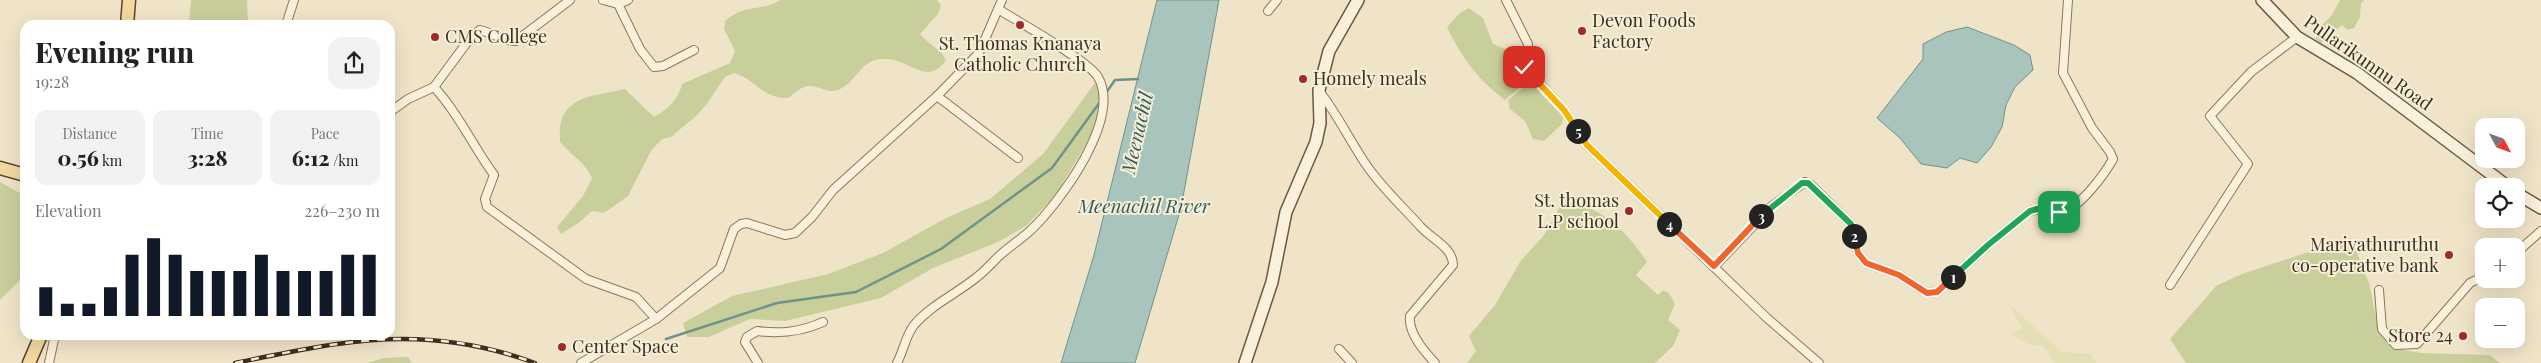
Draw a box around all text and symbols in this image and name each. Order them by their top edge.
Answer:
place label: Devon Foods Factory [1592,8,1696,53]
street label: Pullarikunnu Road [2300,9,2438,116]
marker: St. Thomas Knanaya Catholic Church [1014,19,1026,31]
place label: CMS College [445,24,547,48]
marker: Devon Foods Factory [1576,25,1588,37]
marker: CMS College [429,31,441,43]
place label: St. Thomas Knanaya Catholic Church [939,31,1101,76]
text: Evening run [35,33,194,70]
button: share [328,37,380,89]
pin [1503,46,1545,88]
icon: check [1510,53,1538,81]
place label: Homely meals [1313,66,1427,90]
text: 19:28 [35,71,69,92]
marker: Homely meals [1297,73,1309,85]
water label: Meenachil [1114,89,1158,177]
pin: 5 [1566,118,1590,144]
north arrow [2475,118,2525,168]
map controls [2475,118,2525,348]
text: 5 [1575,122,1582,141]
text: Distance [63,124,117,143]
text: Time [191,124,224,143]
text: Pace [311,124,340,143]
text: 0.56 [58,143,99,171]
text: 3:28 [187,143,228,171]
text: 6:12 [292,143,330,171]
text: km [99,151,122,170]
text: /km [330,151,358,170]
button: locate [2475,178,2525,228]
place label: St. thomas L.P school [1534,188,1619,233]
pin [2038,191,2080,233]
water label: Meenachil River [1077,192,1211,218]
icon: arrive [2045,198,2073,226]
text: Elevation [35,200,102,221]
text: 226–230 m [305,200,380,221]
pin: 3 [1748,204,1774,228]
marker: St. thomas L.P school [1623,205,1635,217]
text: 3 [1758,207,1765,226]
pin: 4 [1656,212,1682,236]
text: 4 [1666,215,1673,234]
pin: 2 [1842,224,1866,248]
text: 2 [1851,227,1858,246]
place label: Mariyathuruthu co-operative bank [2291,232,2440,277]
button: + [2475,238,2525,288]
marker: Mariyathuruthu co-operative bank [2443,249,2455,261]
pin: 1 [1940,264,1966,290]
text: 1 [1951,268,1956,287]
button: − [2475,298,2525,348]
place label: Store 24 [2388,323,2453,347]
marker: Store 24 [2457,330,2469,342]
place label: Center Space [572,334,679,358]
marker: Center Space [556,341,568,353]

